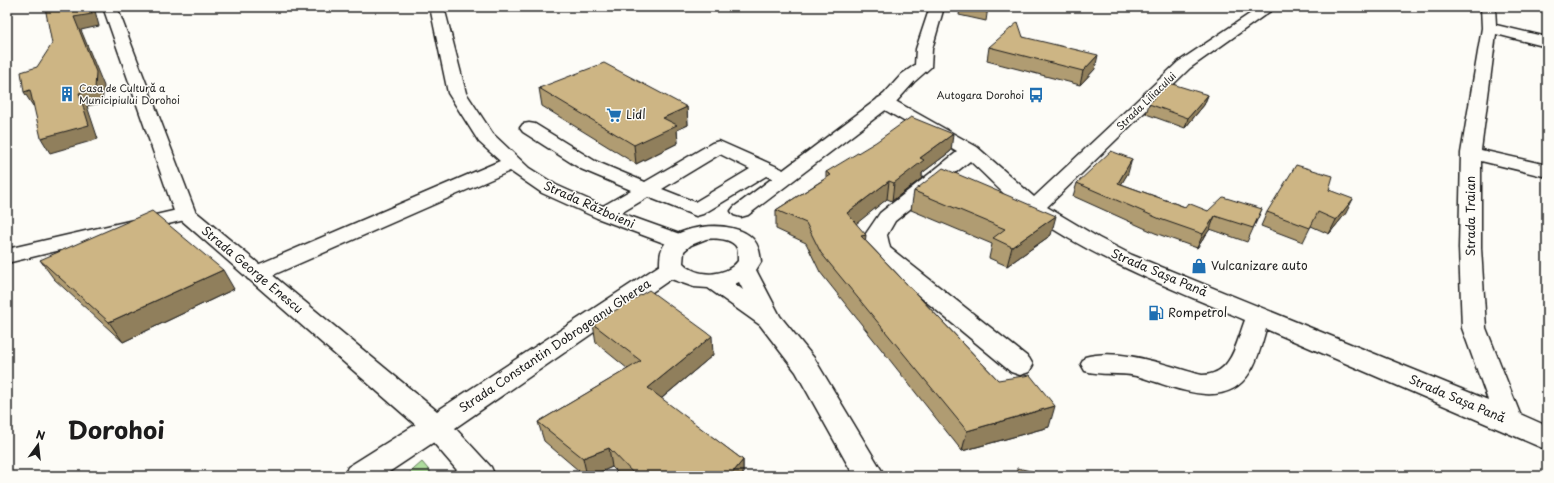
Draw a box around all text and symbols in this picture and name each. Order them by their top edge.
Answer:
street label: Strada Liliacului [1112,68,1179,133]
place label: Casa de Cultură a Municipiului Dorohoi [79,80,180,107]
building icon: Casa de Cultură a Municipiului Dorohoi [58,85,76,103]
bus stop icon: Autogara Dorohoi [1027,86,1045,104]
place label: Autogara Dorohoi [937,87,1024,102]
place label: Lidl [626,105,646,123]
supermarket icon: Lidl [605,106,623,124]
street label: Strada Războieni [541,176,638,232]
street label: Strada Traian [1461,176,1479,256]
street label: Strada George Enescu [198,221,307,317]
street label: Strada Sașa Pană [1108,244,1211,301]
place label: Vulcanizare auto [1211,256,1308,274]
shop icon: Vulcanizare auto [1190,257,1208,275]
street label: Strada Constantin Dobrogeanu Gherea [455,274,654,416]
place label: Rompetrol [1168,303,1227,321]
fuel station icon: Rompetrol [1147,304,1165,322]
street label: Strada Sașa Pană [1406,370,1509,427]
district label: Dorohoi [67,411,165,447]
north arrow [18,425,58,465]
text: N [34,426,47,444]

